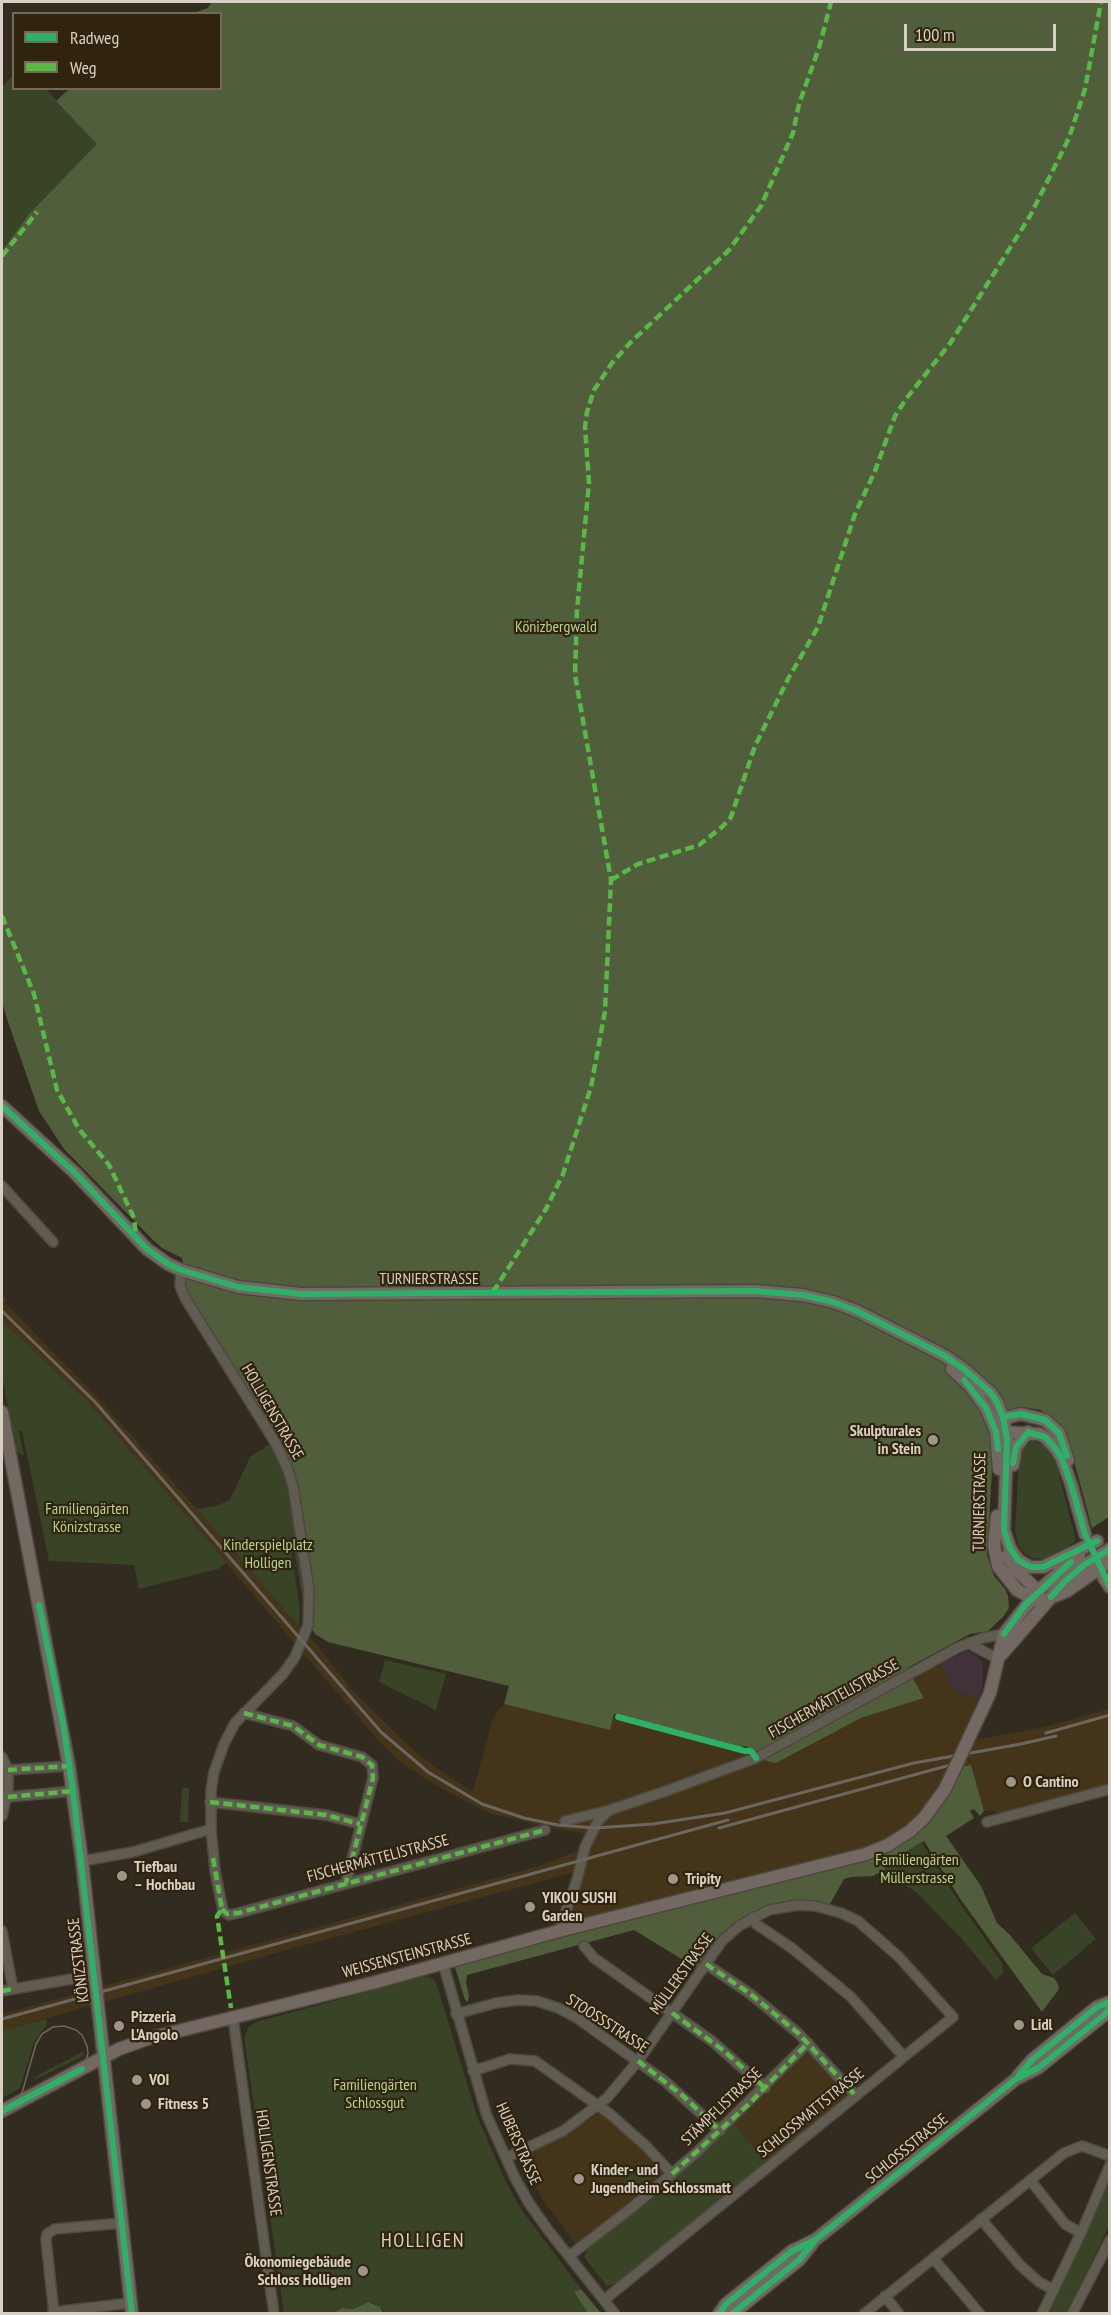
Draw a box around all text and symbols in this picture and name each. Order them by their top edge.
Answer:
legend [12,12,222,90]
scale bar [907,12,1058,50]
text: 100 m [915,23,955,46]
text: Radweg [70,26,119,49]
text: Weg [70,56,97,79]
park label: Könizbergwald [515,617,597,637]
street label: TURNIERSTRASSE [379,1269,479,1289]
street label: HOLLIGENSTRASSE [237,1361,307,1463]
place label: Skulpturales in Stein [850,1421,921,1459]
marker: Skulpturales in Stein [926,1433,940,1447]
street label: TURNIERSTRASSE [970,1452,990,1552]
park label: Familiengärten Könizstrasse [45,1499,129,1537]
park label: Kinderspielplatz Holligen [223,1535,313,1573]
street label: FISCHERMÄTTELISTRASSE [766,1655,902,1743]
place label: O Cantino [1023,1772,1079,1792]
marker: O Cantino [1004,1775,1018,1789]
street label: FISCHERMÄTTELISTRASSE [305,1831,451,1887]
park label: Familiengärten Müllerstrasse [875,1850,959,1888]
place label: Tiefbau – Hochbau [134,1857,195,1895]
marker: Tiefbau – Hochbau [115,1869,129,1883]
place label: Tripity [685,1869,721,1889]
marker: Tripity [666,1872,680,1886]
place label: YIKOU SUSHI Garden [542,1888,617,1926]
marker: YIKOU SUSHI Garden [523,1900,537,1914]
street label: KÖNIZSTRASSE [64,1917,94,2003]
street label: WEISSENSTEINSTRASSE [340,1929,474,1983]
street label: MÜLLERSTRASSE [646,1930,718,2018]
street label: STOOSSSTRASSE [562,1990,652,2058]
place label: Pizzeria L'Angolo [131,2007,178,2045]
place label: Lidl [1031,2015,1052,2035]
marker: Lidl [1012,2018,1026,2032]
marker: Pizzeria L'Angolo [112,2019,126,2033]
street label: STÄMPFLISTRASSE [678,2064,766,2150]
street label: SCHLOSSMATTSTRASSE [754,2064,868,2162]
place label: VOI [149,2070,169,2090]
marker: VOI [130,2073,144,2087]
park label: Familiengärten Schlossgut [333,2075,417,2113]
place label: Fitness 5 [158,2094,209,2114]
marker: Fitness 5 [139,2097,153,2111]
street label: HUBERSTRASSE [491,2100,545,2188]
street label: HOLLIGENSTRASSE [251,2109,285,2217]
street label: SCHLOSSSTRASSE [862,2110,952,2188]
place label: Kinder- und Jugendheim Schlossmatt [591,2160,731,2198]
marker: Kinder- und Jugendheim Schlossmatt [572,2172,586,2186]
district label: HOLLIGEN [381,2229,465,2253]
place label: Ökonomiegebäude Schloss Holligen [245,2252,351,2290]
marker: Ökonomiegebäude Schloss Holligen [356,2264,370,2278]

